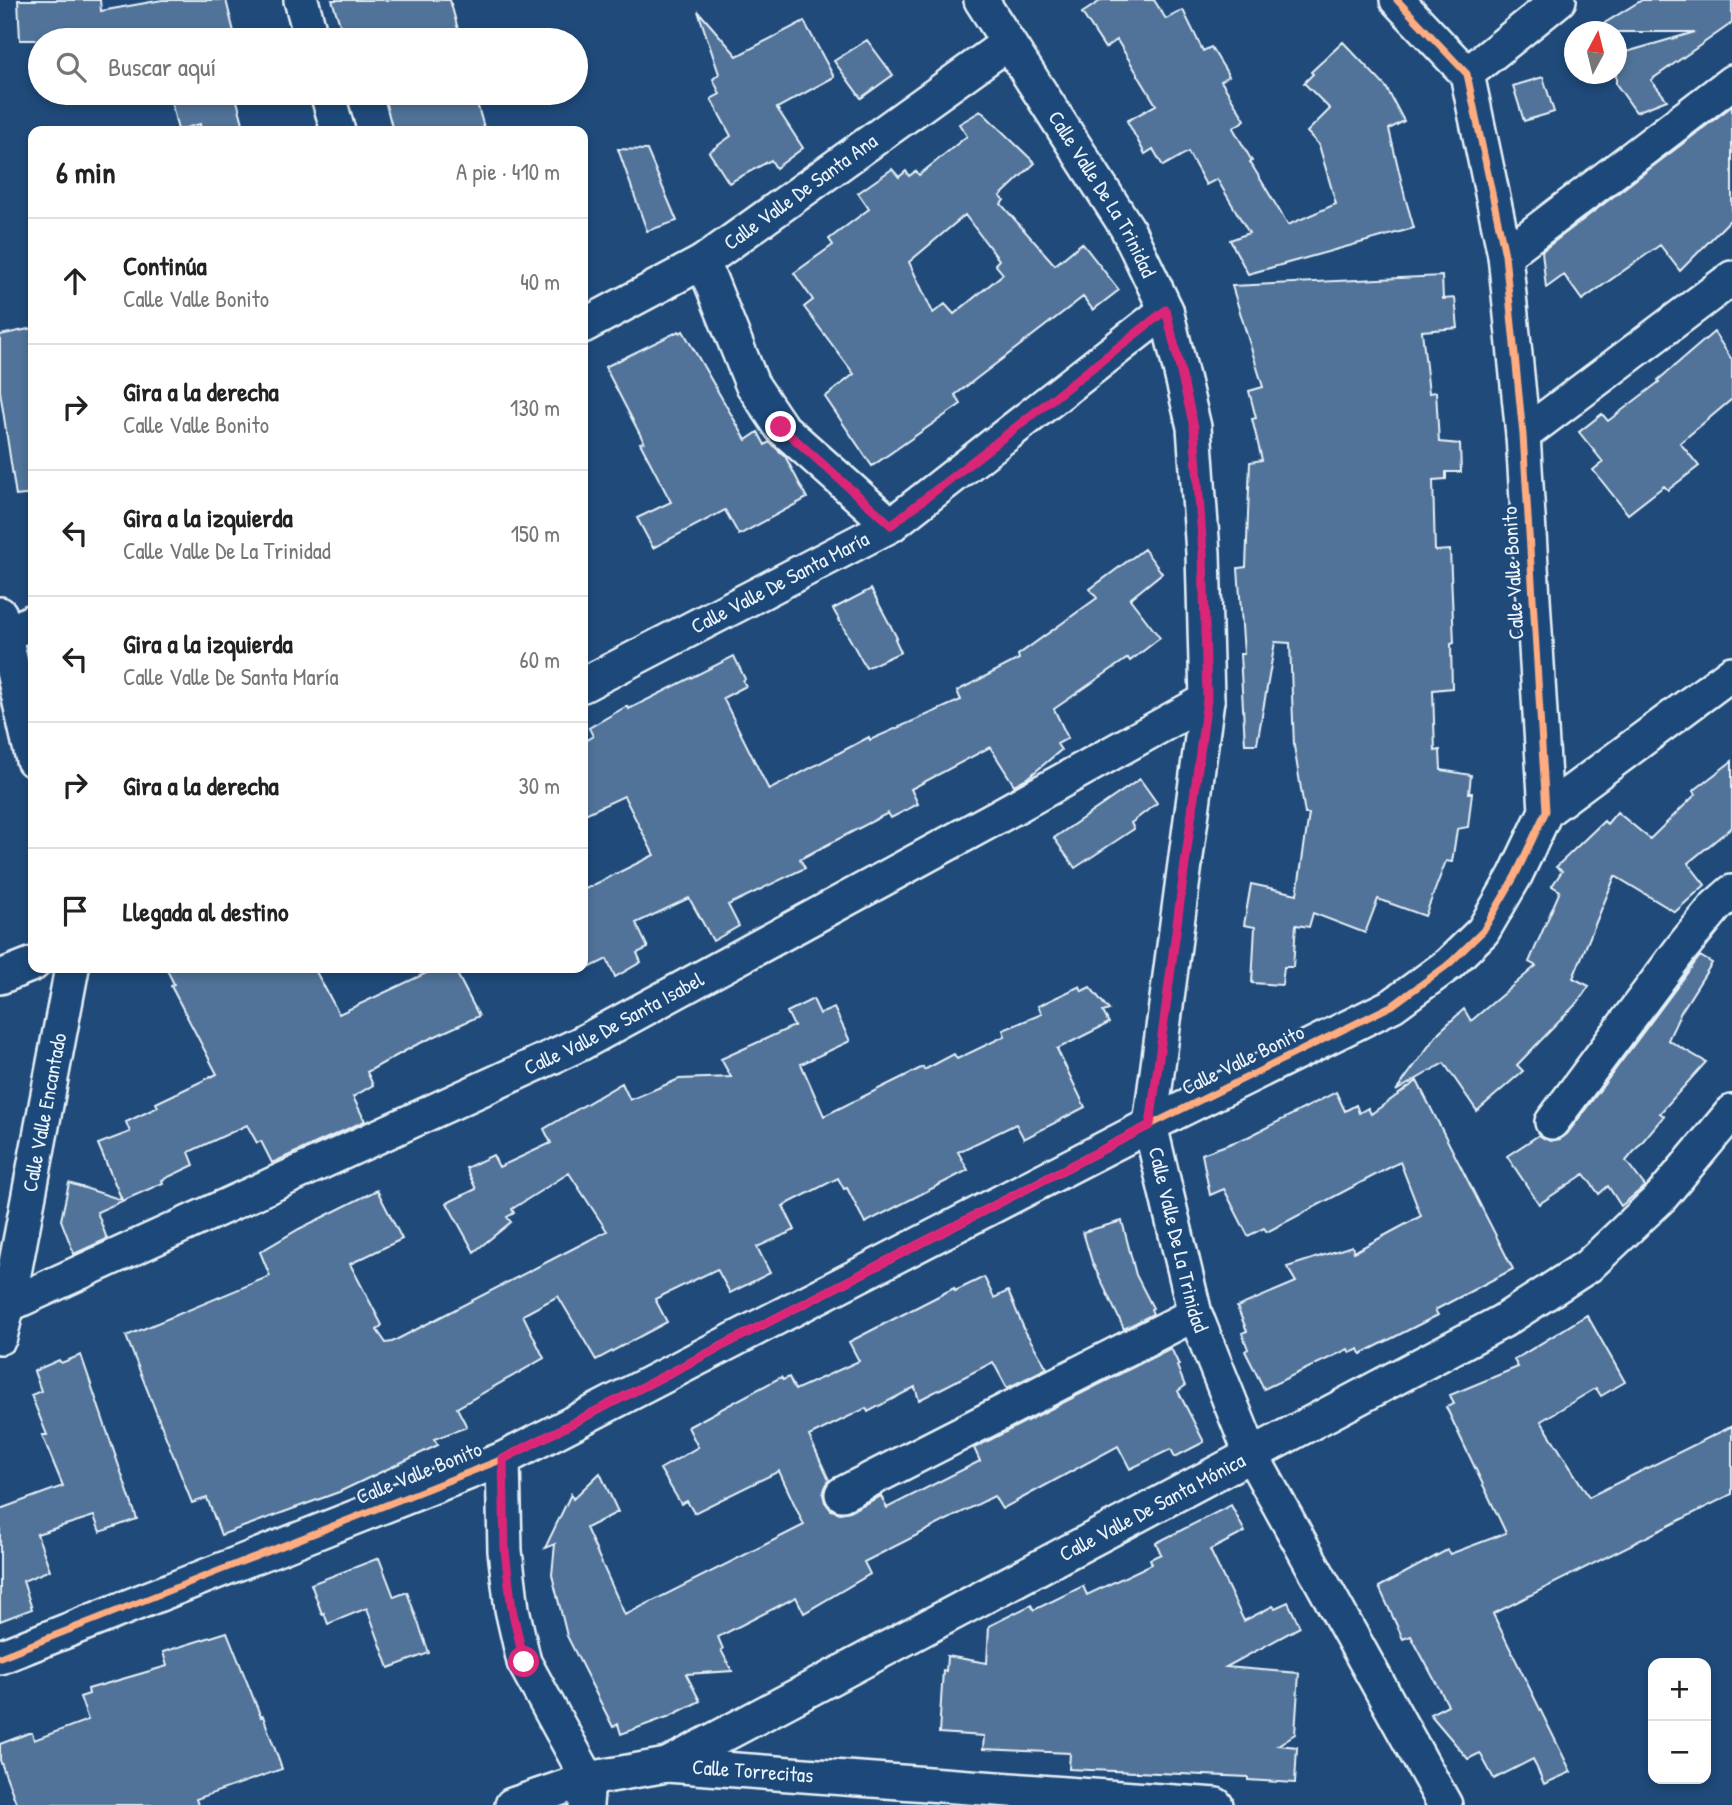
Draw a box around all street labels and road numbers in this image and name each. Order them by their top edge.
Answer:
street label: Calle Valle De La Trinidad [1041,105,1163,282]
street label: Calle Valle De Santa Ana [717,126,883,257]
street label: Calle Valle Bonito [1495,506,1530,640]
street label: Calle Valle De Santa María [686,524,874,640]
street label: Calle Valle De Santa Isabel [519,964,709,1082]
street label: Calle Valle Bonito [1177,1017,1309,1102]
street label: Calle Valle Encantado [15,1030,73,1194]
street label: Calle Valle De La Trinidad [1142,1144,1216,1337]
street label: Calle Valle Bonito [352,1434,486,1511]
street label: Calle Valle De Santa Mónica [1054,1446,1250,1568]
street label: Calle Torrecitas [691,1752,814,1790]

